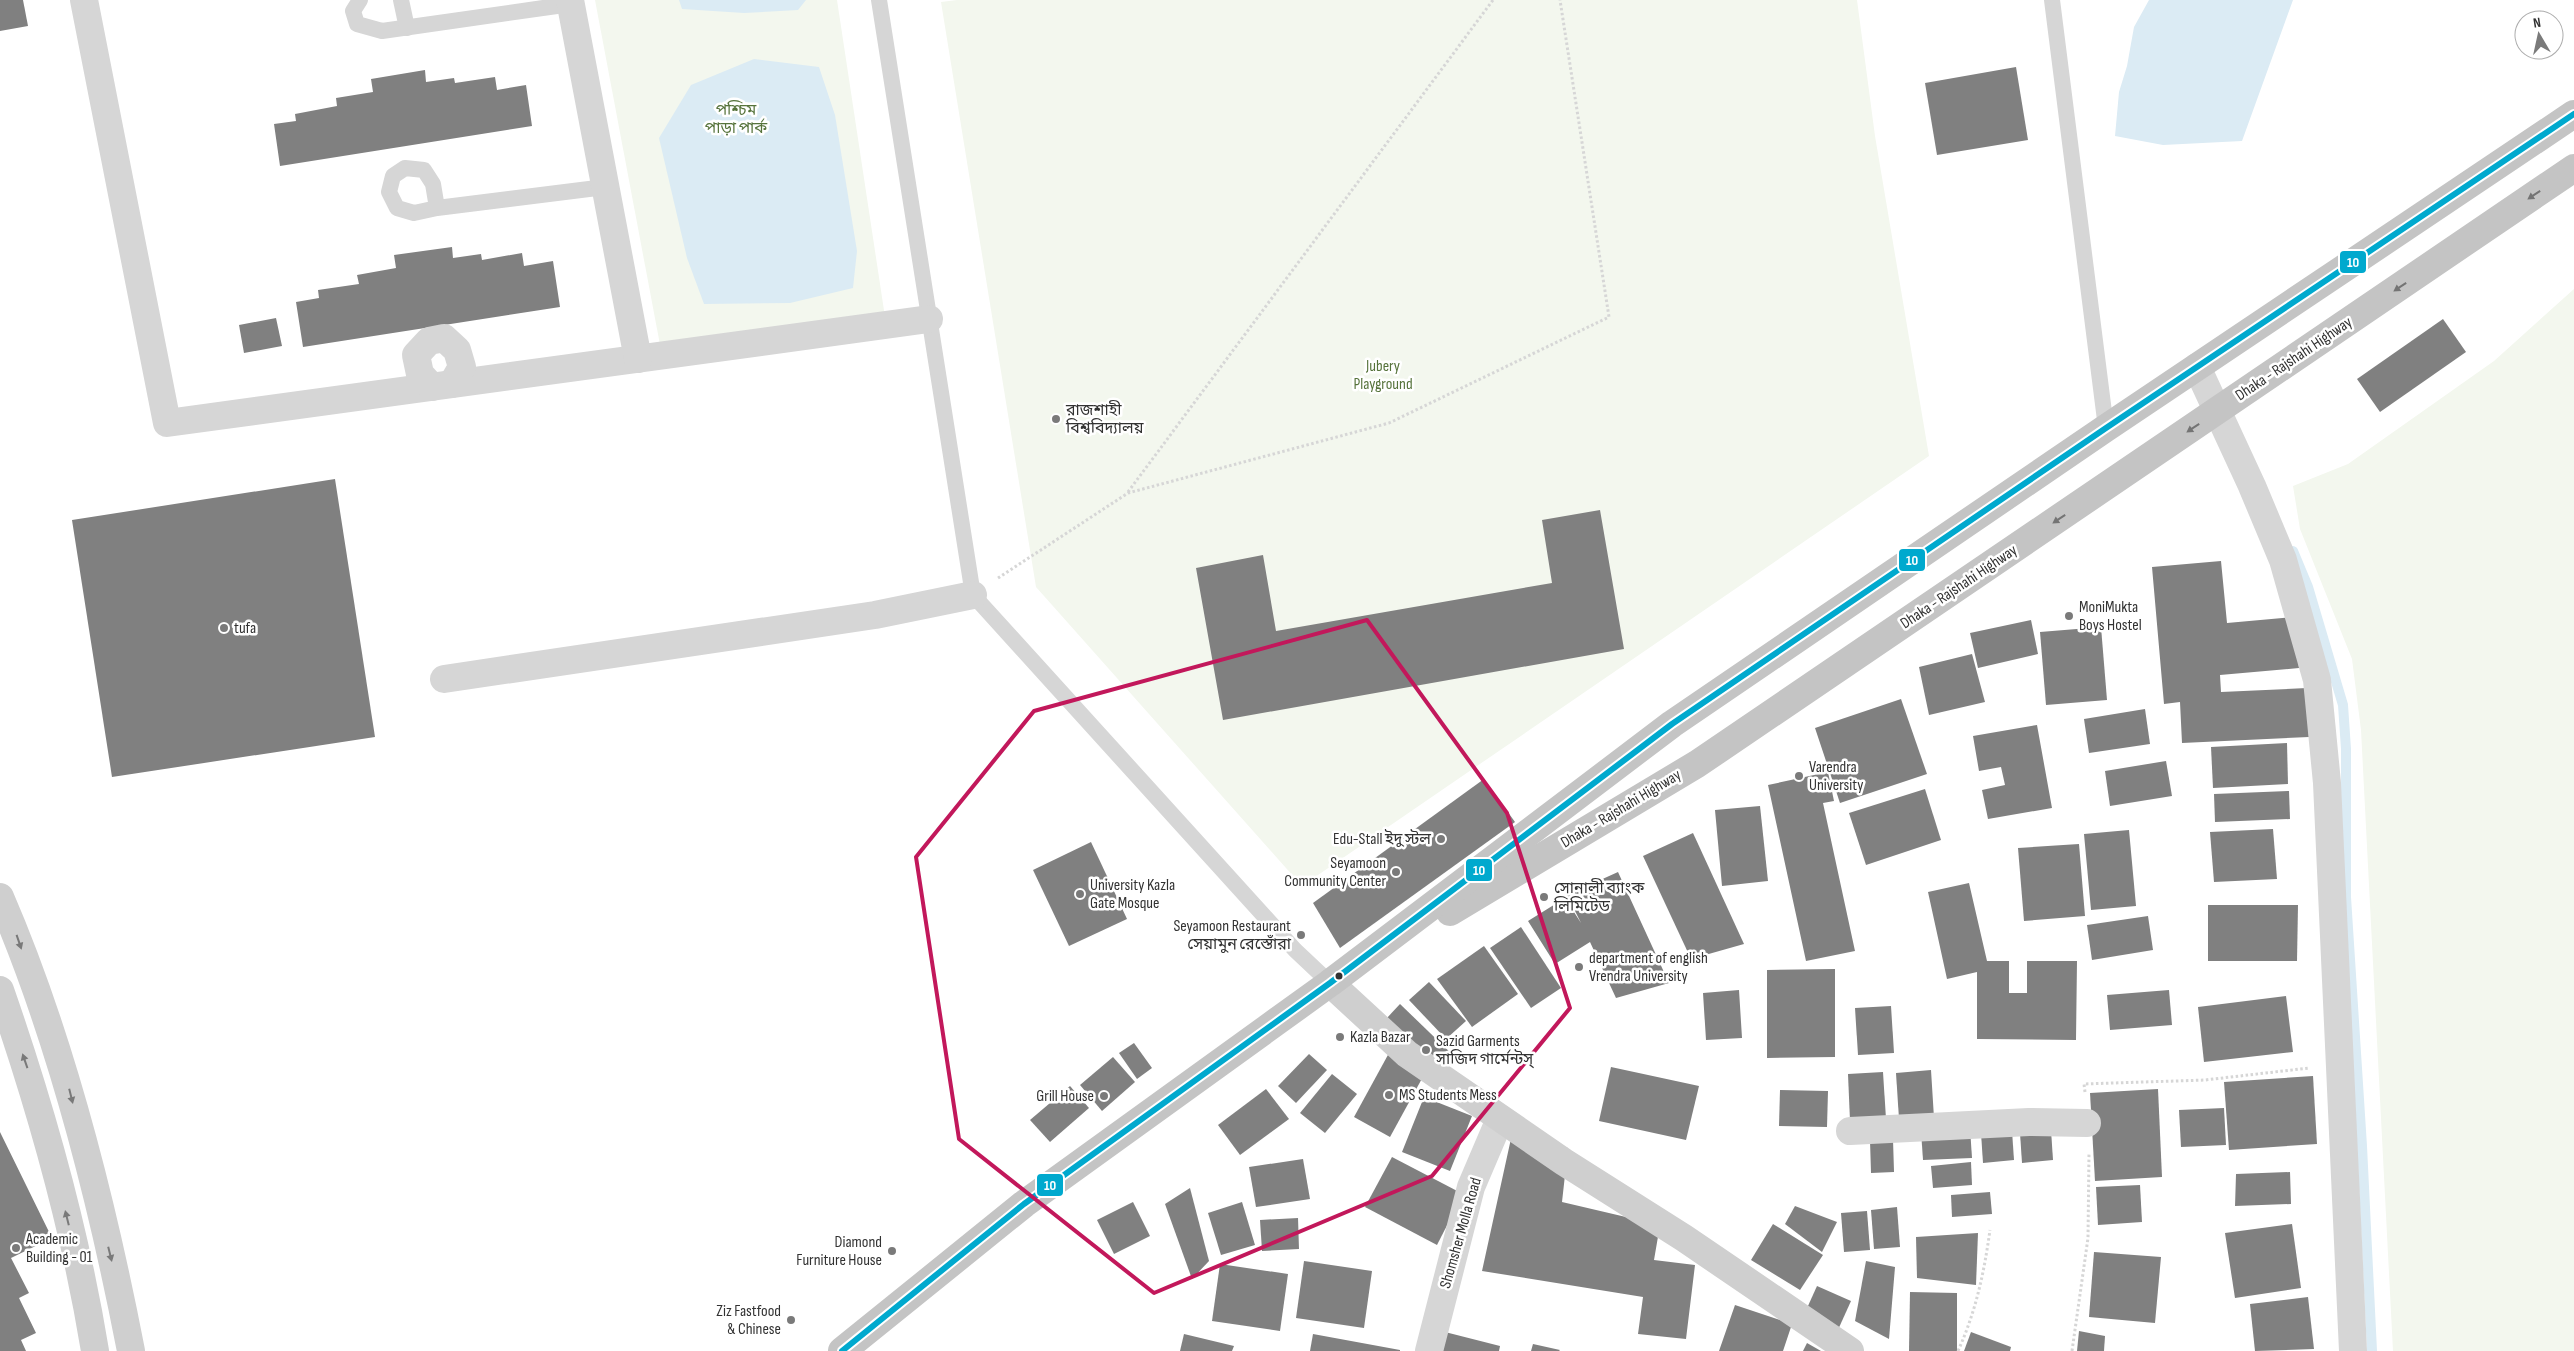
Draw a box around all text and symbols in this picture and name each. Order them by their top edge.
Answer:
north arrow [2514,10,2564,60]
text: N [2532,14,2542,32]
park label: পশ্চিম পাড়া পার্ক [705,100,768,138]
one-way arrow [2527,190,2541,200]
line badge: 10 [2339,250,2367,274]
text: 10 [2347,254,2359,271]
one-way arrow [2393,282,2406,292]
street label: Dhaka - Rajshahi Highway [2232,313,2356,405]
park label: Jubery Playground [1353,357,1413,394]
place label: রাজশাহী বিশ্ববিদ্যালয় [1065,400,1145,438]
marker: রাজশাহী বিশ্ববিদ্যালয় [1050,413,1062,425]
one-way arrow [2187,423,2200,433]
one-way arrow [2052,514,2066,524]
street label: Dhaka - Rajshahi Highway [1897,541,2021,633]
line badge: 10 [1898,548,1926,572]
text: 10 [1906,552,1918,569]
place label: MoniMukta Boys Hostel [2079,598,2142,635]
marker: MoniMukta Boys Hostel [2063,610,2075,622]
place label: tufa [234,619,256,638]
marker: tufa [218,622,230,634]
place label: Varendra University [1809,758,1863,795]
street label: Dhaka - Rajshahi Highway [1557,766,1685,852]
marker: Varendra University [1793,770,1805,782]
place label: Edu-Stall ইদু স্টল [1333,829,1431,849]
marker: Edu-Stall ইদু স্টল [1435,833,1447,845]
place label: Seyamoon Community Center [1284,854,1386,891]
line badge: 10 [1465,858,1493,882]
text: 10 [1473,862,1485,879]
marker: Seyamoon Community Center [1390,866,1402,878]
place label: University Kazla Gate Mosque [1090,876,1175,913]
place label: সোনালী ব্যাংক লিমিটেড [1553,878,1646,916]
marker: University Kazla Gate Mosque [1074,888,1086,900]
marker: সোনালী ব্যাংক লিমিটেড [1538,891,1550,903]
place label: Seyamoon Restaurant সেয়ামুন রেস্তোঁরা [1173,917,1292,954]
marker: Seyamoon Restaurant সেয়ামুন রেস্তোঁরা [1295,929,1307,941]
one-way arrow [15,935,23,950]
place label: department of english Vrendra University [1589,949,1708,986]
marker: department of english Vrendra University [1573,961,1585,973]
unlabelled marker [1334,971,1344,981]
place label: Kazla Bazar [1350,1028,1411,1047]
marker: Kazla Bazar [1334,1031,1346,1043]
place label: Sazid Garments সাজিদ গার্মেন্টস্ [1435,1032,1534,1069]
marker: Sazid Garments সাজিদ গার্মেন্টস্ [1420,1044,1432,1056]
one-way arrow [20,1053,28,1068]
place label: MS Students Mess [1399,1086,1497,1105]
place label: Grill House [1036,1087,1094,1106]
one-way arrow [67,1089,75,1104]
marker: MS Students Mess [1383,1089,1395,1101]
marker: Grill House [1098,1090,1110,1102]
line badge: 10 [1036,1173,1064,1197]
street label: Shomsher Molla Road [1436,1175,1486,1291]
text: 10 [1044,1177,1056,1194]
one-way arrow [63,1210,71,1225]
place label: Academic Building - 01 [25,1230,93,1267]
place label: Diamond Furniture House [796,1233,882,1270]
marker: Academic Building - 01 [10,1242,22,1254]
marker: Diamond Furniture House [886,1245,898,1257]
one-way arrow [107,1246,115,1261]
place label: Ziz Fastfood & Chinese [716,1302,781,1339]
marker: Ziz Fastfood & Chinese [785,1314,797,1326]

